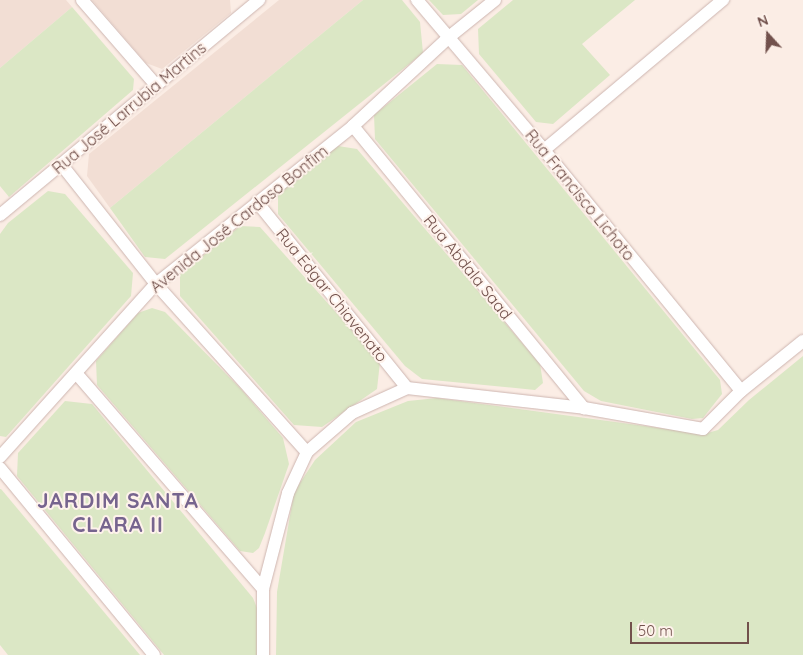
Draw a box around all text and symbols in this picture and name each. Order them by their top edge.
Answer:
north arrow [743,10,793,60]
text: N [755,11,771,31]
street label: Rua José Larrubia Martins [48,38,210,178]
street label: Rua Francisco Lichoto [521,126,639,264]
street label: Avenida José Cardoso Bonfim [146,141,332,297]
street label: Rua Abdala Saad [420,211,516,323]
street label: Rua Edgar Chiavenato [272,224,392,366]
district label: JARDIM SANTA CLARA II [36,487,200,537]
scale bar [633,612,752,644]
text: 50 m [638,621,673,640]

